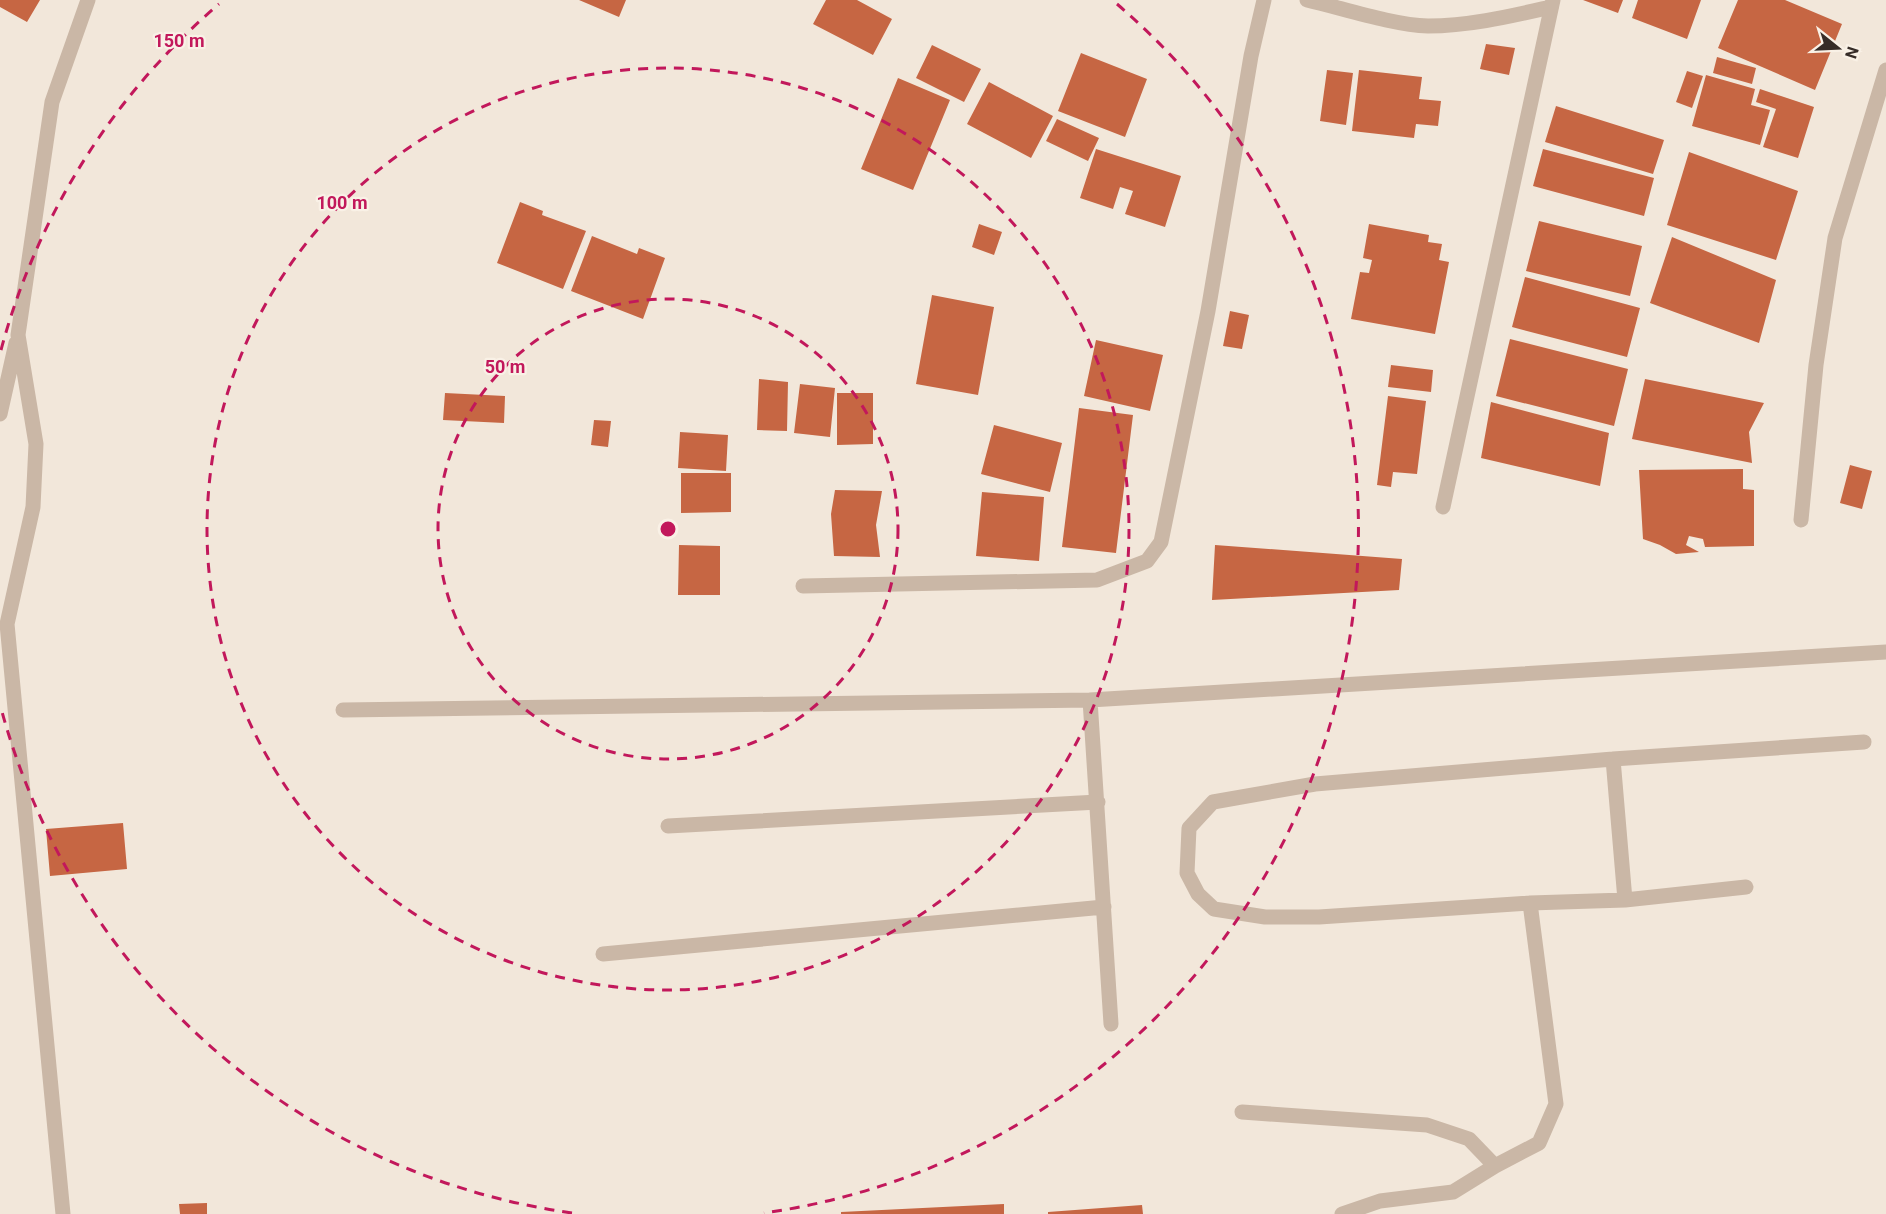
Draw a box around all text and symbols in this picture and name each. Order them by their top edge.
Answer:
north arrow [1808,18,1868,78]
text: 150 m [153,30,205,51]
text: N [1841,44,1863,61]
text: 100 m [316,192,368,213]
text: 50 m [485,356,525,377]
centre of rings [658,519,678,539]

